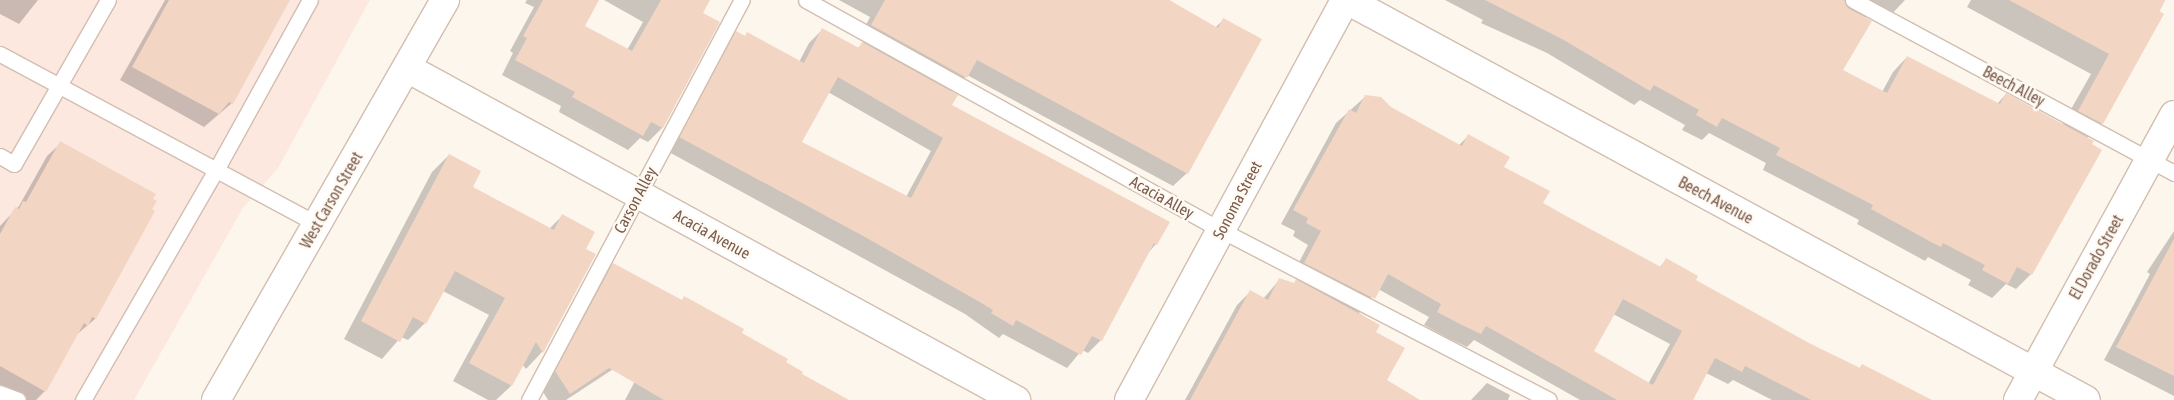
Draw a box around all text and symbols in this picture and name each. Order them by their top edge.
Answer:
street label: Beech Alley [1980,62,2048,110]
street label: West Carson Street [296,148,366,252]
street label: Sonoma Street [1208,158,1266,242]
street label: Carson Alley [610,164,660,236]
street label: Acacia Alley [1127,172,1197,222]
street label: Beech Avenue [1675,172,1757,228]
street label: Acacia Avenue [670,205,754,263]
street label: El Dorado Street [2065,211,2127,303]

